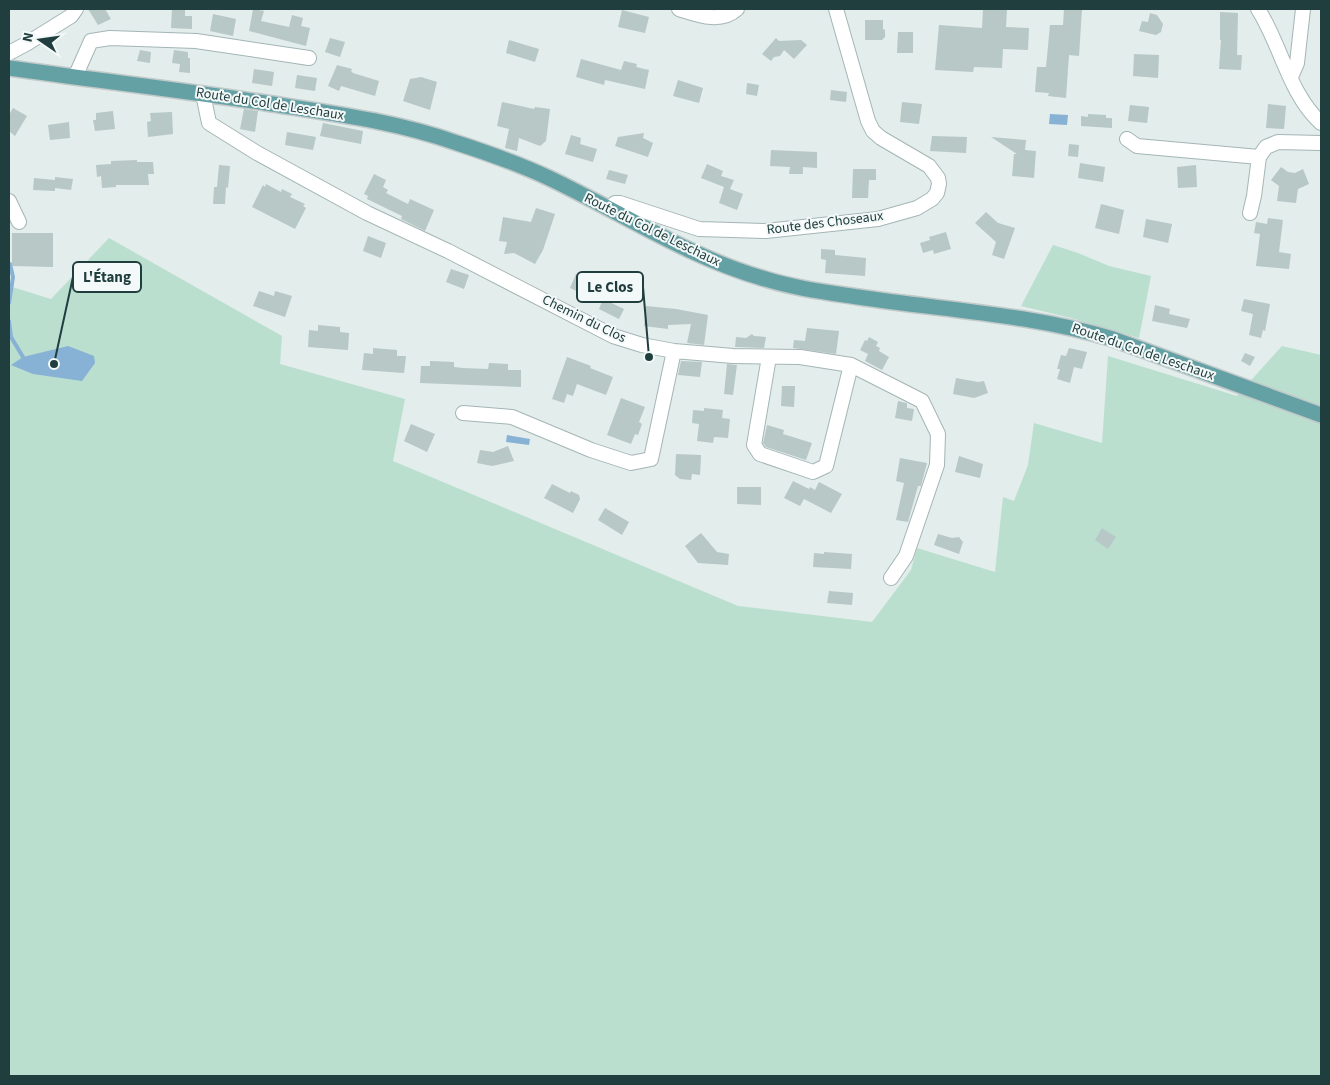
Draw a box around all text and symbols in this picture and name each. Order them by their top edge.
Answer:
north arrow [15,15,65,65]
text: N [18,31,39,44]
street label: Route du Col de Leschaux [195,82,346,126]
street label: Route du Col de Leschaux [581,188,724,272]
street label: Route des Choseaux [766,206,885,240]
callout: L'Étang [73,262,141,292]
text: L'Étang [83,267,131,288]
callout: Le Clos [577,272,643,302]
text: Le Clos [587,277,633,298]
street label: Chemin du Clos [539,290,629,348]
street label: Route du Col de Leschaux [1069,318,1218,386]

